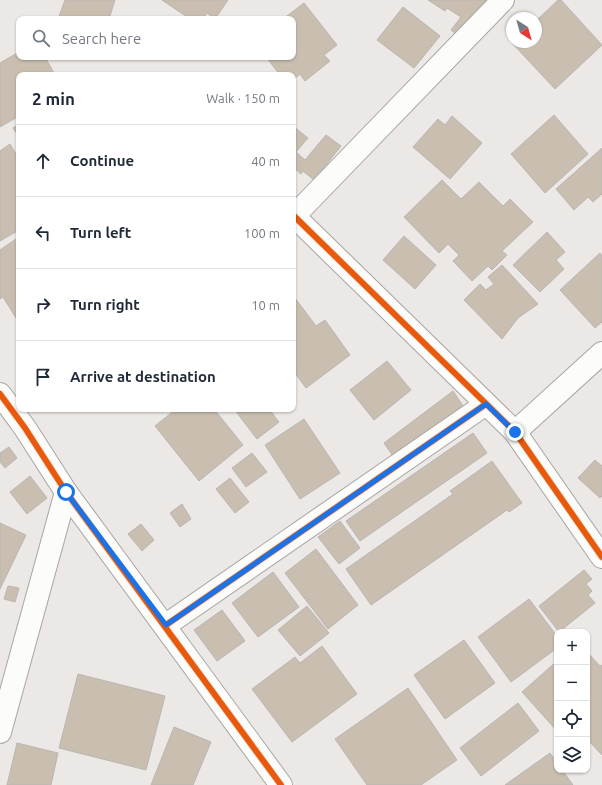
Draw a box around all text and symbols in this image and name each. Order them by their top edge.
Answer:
north arrow [506,12,542,48]
search box [16,16,296,60]
icon: search [30,27,52,49]
text: Search here [62,30,141,47]
text: 2 min [32,89,75,108]
text: Walk · 150 m [206,91,280,105]
icon: ahead [32,150,54,172]
text: Continue [70,152,134,169]
text: 40 m [251,154,280,168]
icon: left [32,222,54,244]
text: Turn left [70,224,131,241]
text: 100 m [244,226,280,240]
icon: right [32,294,54,316]
text: Turn right [70,296,140,313]
text: 10 m [251,298,280,312]
icon: arrive [32,366,54,388]
text: Arrive at destination [70,368,216,385]
route end [506,423,524,441]
route start [57,483,75,501]
map controls [554,629,590,773]
button: + [554,629,590,665]
button: − [554,665,590,701]
button: locate [554,701,590,737]
button: layers [554,737,590,773]

